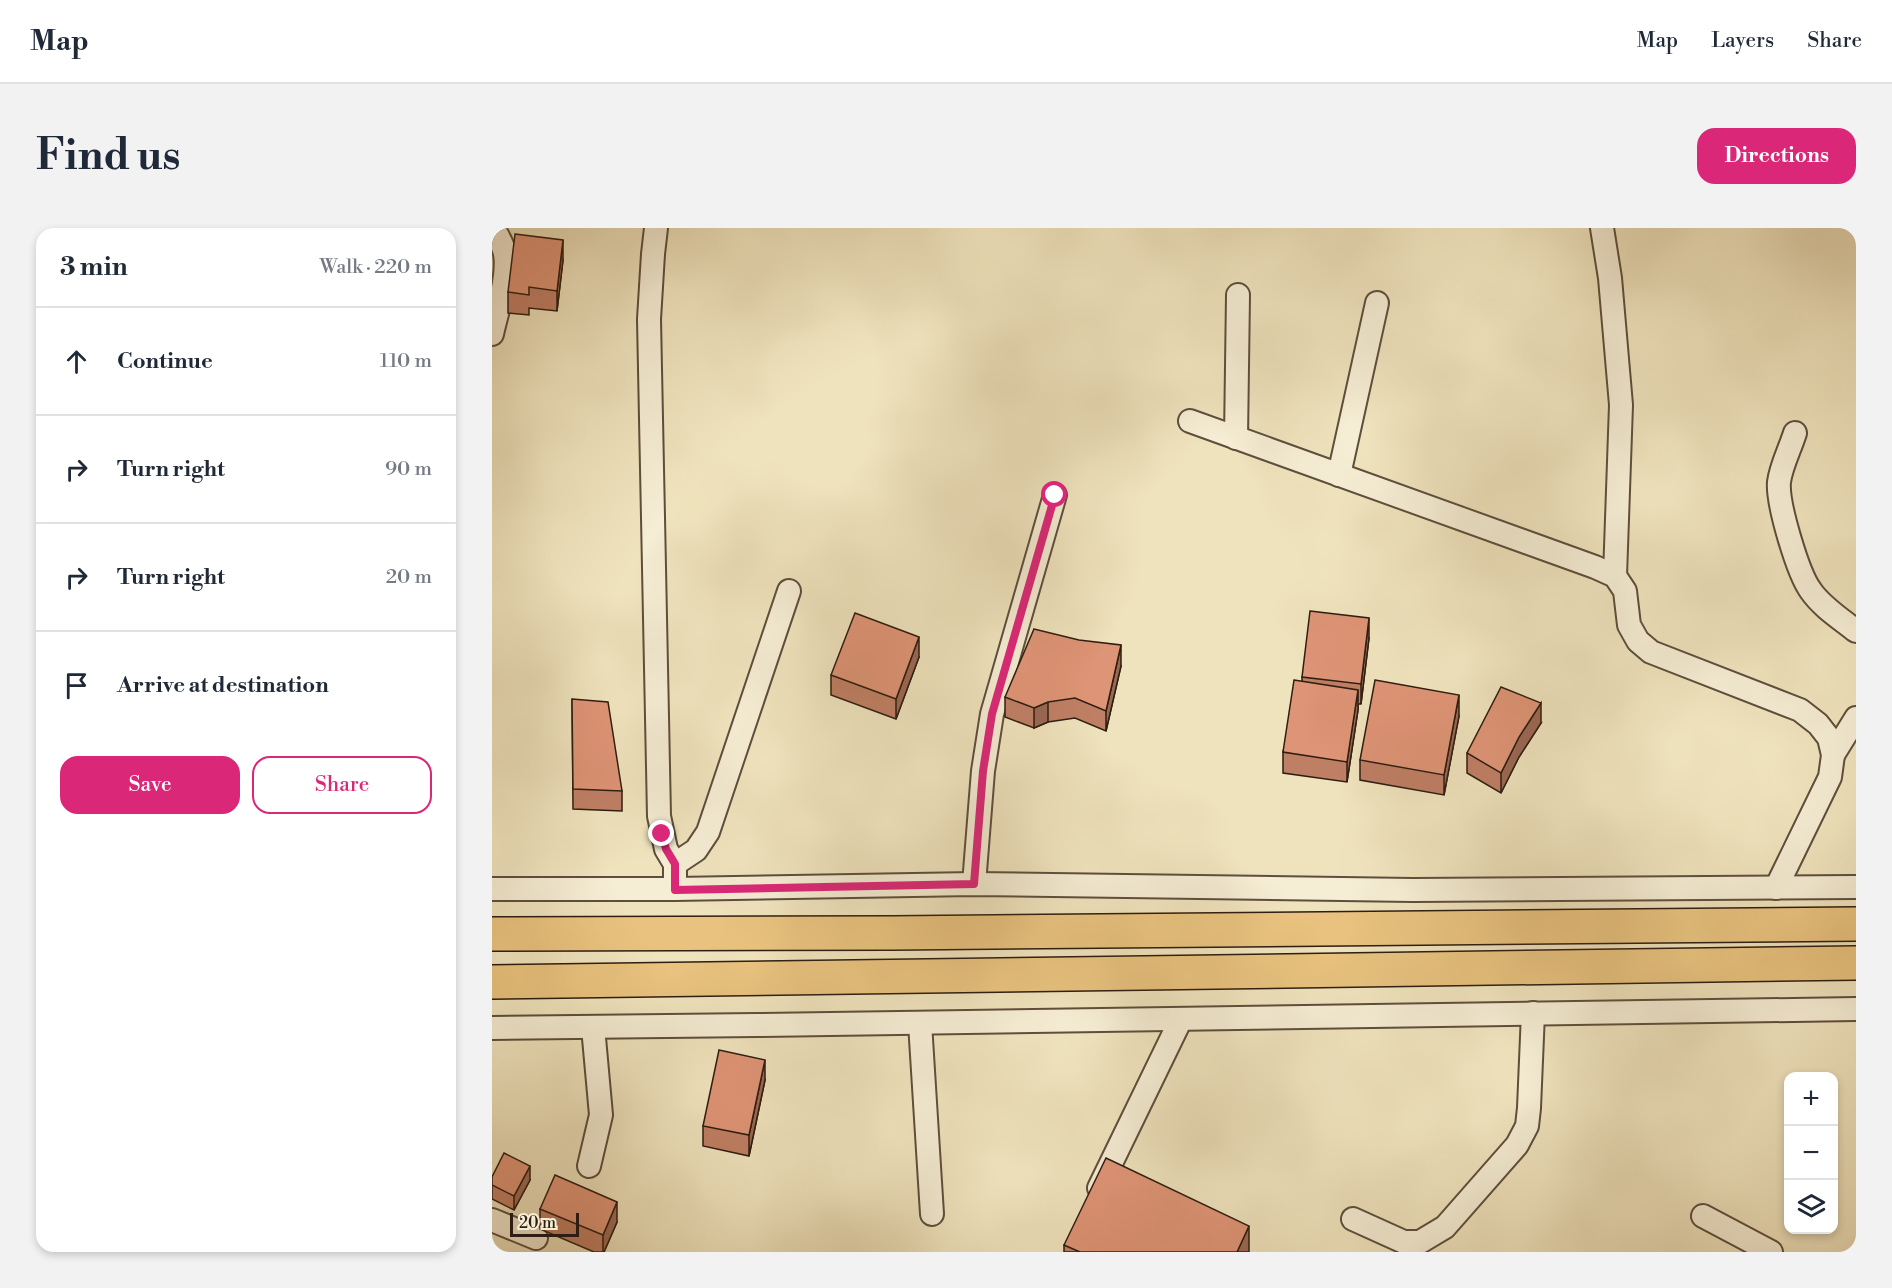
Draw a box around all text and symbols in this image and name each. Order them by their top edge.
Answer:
text: Map [30,24,89,59]
text: Map [1637,28,1678,54]
text: Layers [1711,28,1774,54]
text: Share [1807,28,1862,54]
button: Directions [1697,128,1856,184]
text: Find us [36,130,180,183]
text: 3 min [60,251,128,283]
text: Walk · 220 m [319,255,432,280]
icon: ahead [60,345,93,378]
text: Continue [117,348,213,375]
text: 110 m [380,349,432,374]
icon: right [60,453,93,486]
text: Turn right [117,456,225,483]
text: 90 m [385,457,432,482]
route start [1041,481,1067,507]
icon: right [60,561,93,594]
text: Turn right [117,564,225,591]
text: 20 m [386,565,432,590]
icon: arrive [60,669,93,702]
text: Arrive at destination [117,672,329,699]
button: Save [60,756,240,814]
button: Share [252,756,432,814]
route end [648,820,674,846]
map controls [1784,1072,1838,1234]
button: + [1784,1072,1838,1126]
button: − [1784,1126,1838,1180]
button: layers [1784,1180,1838,1234]
scale bar [510,1210,579,1238]
text: 20 m [519,1213,556,1233]

